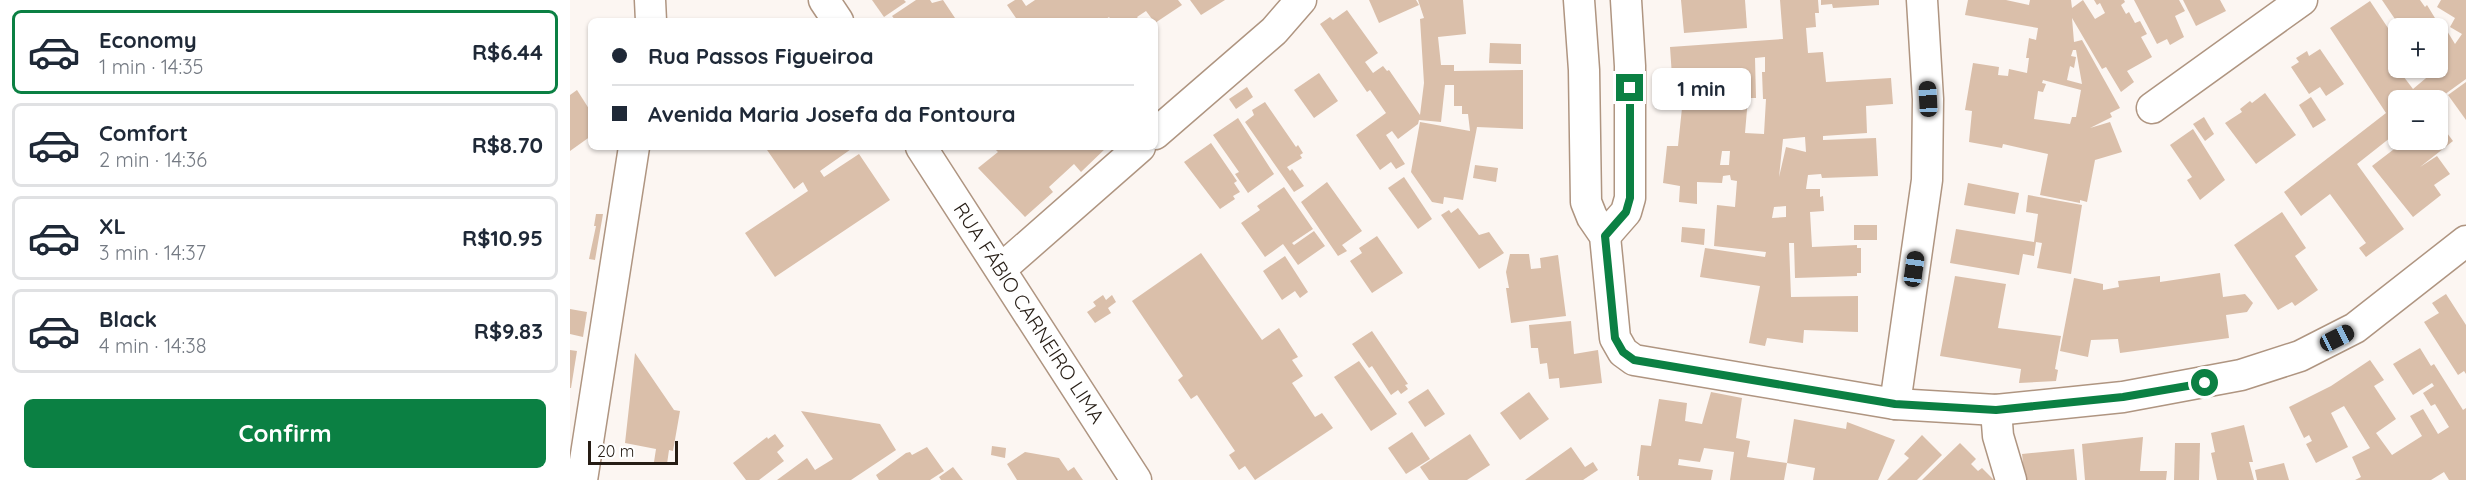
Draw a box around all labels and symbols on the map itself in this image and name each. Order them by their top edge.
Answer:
callout: 1 min [1651,67,1750,109]
route end [1616,74,1643,101]
car [1918,81,1938,117]
street label: RUA FÁBIO CARNEIRO LIMA [949,198,1110,428]
car [1903,250,1925,288]
car [2317,322,2357,354]
route start [2191,369,2218,396]
scale bar [588,438,678,466]

